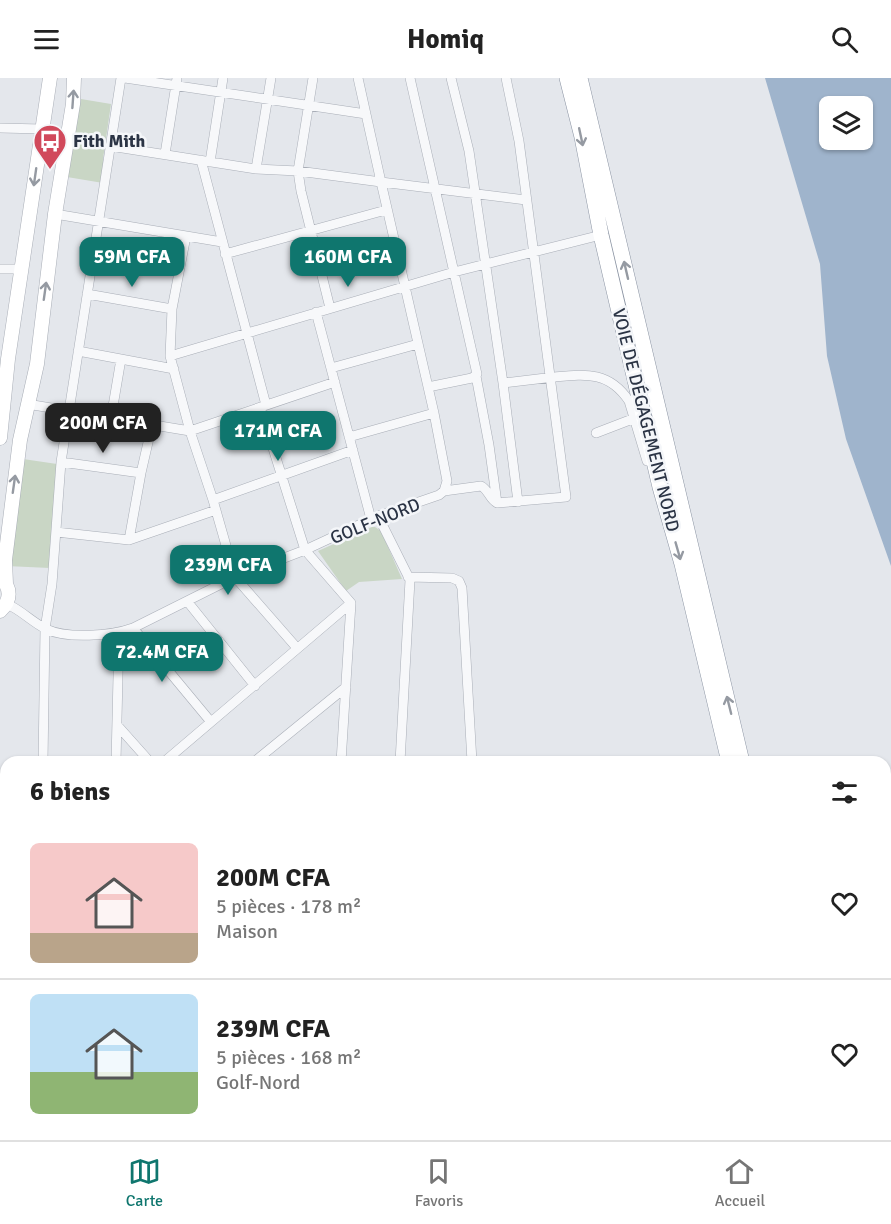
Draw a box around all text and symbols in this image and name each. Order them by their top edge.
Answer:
icon: menu [30,23,63,56]
text: Homiq [407,23,484,56]
icon: search [828,23,861,56]
one-way arrow [68,89,79,109]
map controls [819,96,873,150]
button: layers [819,96,873,150]
bus stop icon: Fith Mith [32,123,68,170]
one-way arrow [576,127,588,146]
place label: Fith Mith [73,130,145,152]
one-way arrow [29,167,40,187]
pin: 59M CFA [77,237,187,288]
pin: 160M CFA [286,237,410,288]
text: 59M CFA [93,244,171,269]
text: 160M CFA [304,244,392,269]
one-way arrow [619,261,631,280]
one-way arrow [40,282,51,302]
street label: VOIE DE DÉGAGEMENT NORD [608,306,684,534]
pin: 200M CFA [41,403,165,454]
text: 200M CFA [59,410,147,435]
pin: 171M CFA [216,411,340,462]
text: 171M CFA [234,418,322,443]
one-way arrow [9,474,20,494]
street label: GOLF-NORD [327,493,423,549]
one-way arrow [673,541,684,560]
pin: 239M CFA [166,545,290,596]
text: 239M CFA [184,552,272,577]
pin: 72.4M CFA [93,632,231,683]
text: 72.4M CFA [115,639,209,664]
one-way arrow [722,696,734,715]
text: 6 biens [30,776,110,808]
icon: filters [828,776,861,809]
text: 200M CFA [216,862,330,894]
icon: home [78,867,150,939]
icon: heart [828,887,861,920]
text: 5 pièces · 178 m² [216,894,361,919]
text: Maison [216,919,278,944]
text: 239M CFA [216,1013,330,1045]
icon: home [78,1018,150,1090]
icon: heart [828,1038,861,1071]
text: 5 pièces · 168 m² [216,1045,361,1070]
text: Golf-Nord [216,1070,300,1095]
tab: Carte [126,1155,163,1211]
tab: Favoris [415,1155,463,1211]
tab: Accueil [715,1155,765,1211]

